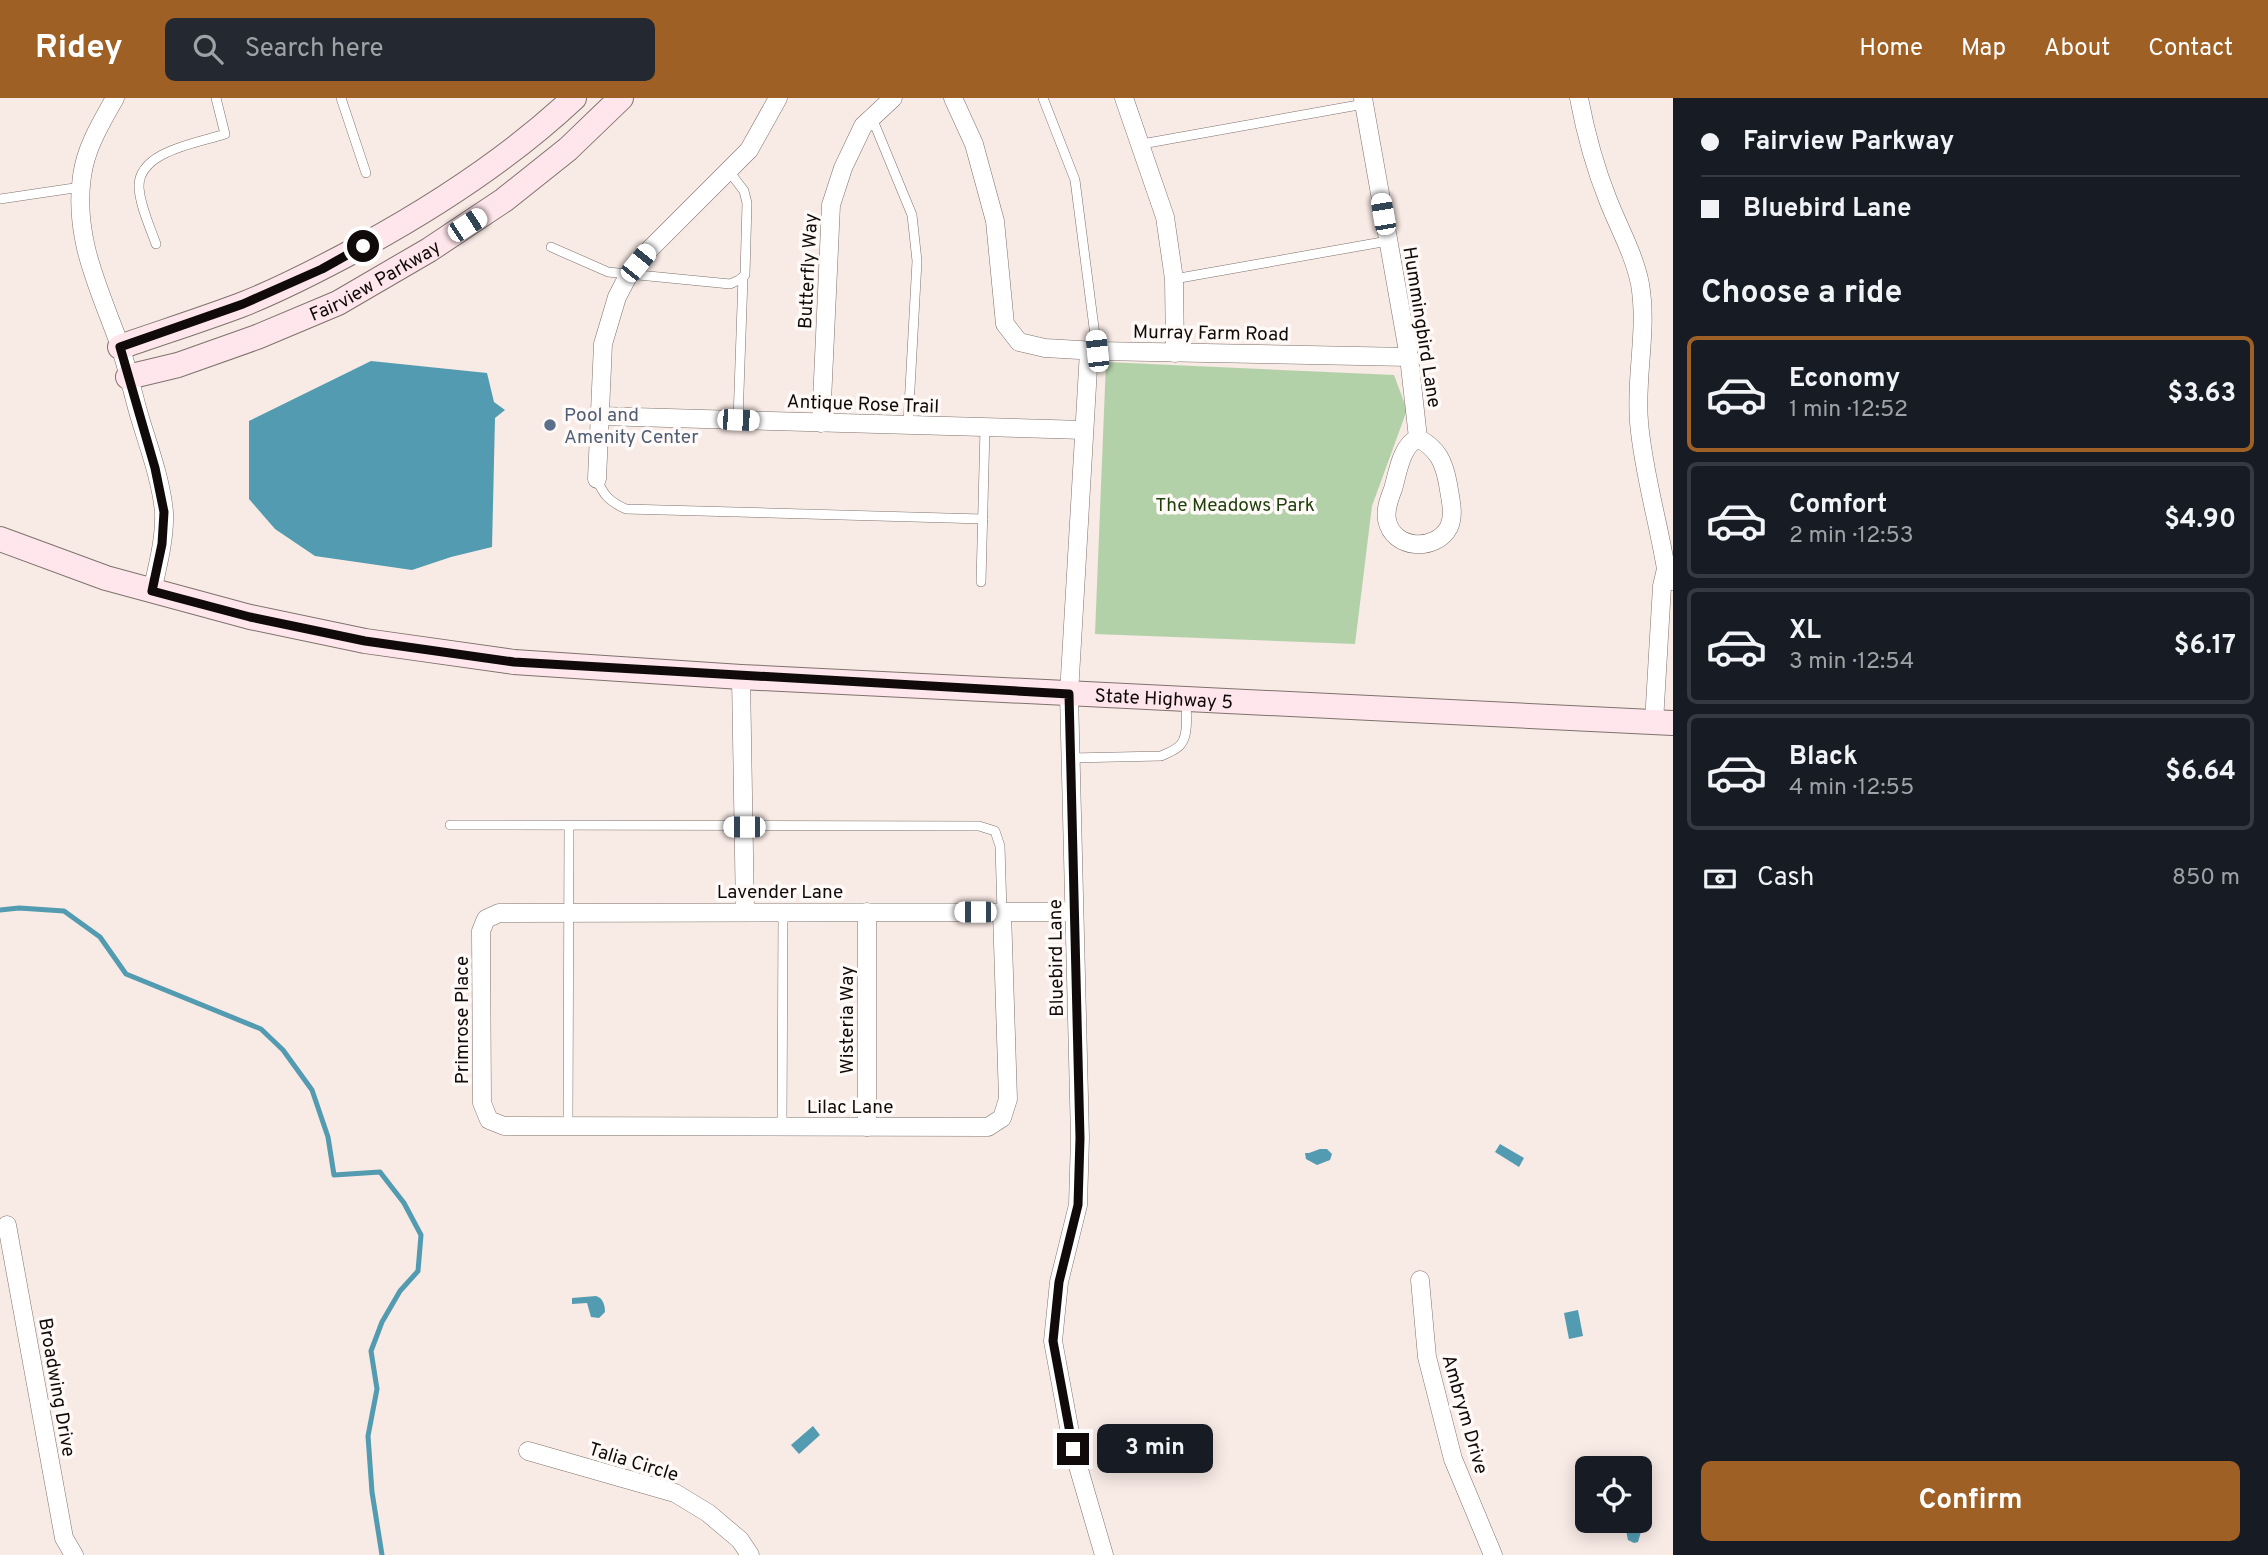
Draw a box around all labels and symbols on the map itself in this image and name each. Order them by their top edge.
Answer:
car [1370,191,1397,237]
car [444,205,491,245]
street label: Butterfly Way [794,213,824,330]
route start [347,230,379,262]
street label: Fairview Parkway [306,236,446,328]
car [617,240,660,286]
street label: Hummingbird Lane [1396,245,1446,410]
street label: Murray Farm Road [1133,321,1289,347]
car [1085,329,1110,373]
street label: Antique Rose Trail [786,390,939,420]
place label: Pool and Amenity Center [564,404,699,450]
car [717,409,760,431]
marker: Pool and Amenity Center [542,417,558,433]
park label: The Meadows Park [1155,494,1315,518]
street label: State Highway 5 [1094,684,1234,715]
car [724,817,766,838]
street label: Lavender Lane [717,881,843,905]
street label: Bluebird Lane [1044,899,1070,1017]
car [955,902,997,923]
street label: Primrose Place [451,956,475,1084]
street label: Wisteria Way [836,966,860,1074]
street label: Lilac Lane [807,1096,893,1120]
street label: Broadwing Drive [32,1316,80,1459]
street label: Ambrym Drive [1436,1352,1493,1477]
callout: 3 min [1098,1424,1213,1474]
route end [1057,1433,1089,1465]
street label: Talia Circle [586,1438,681,1488]

